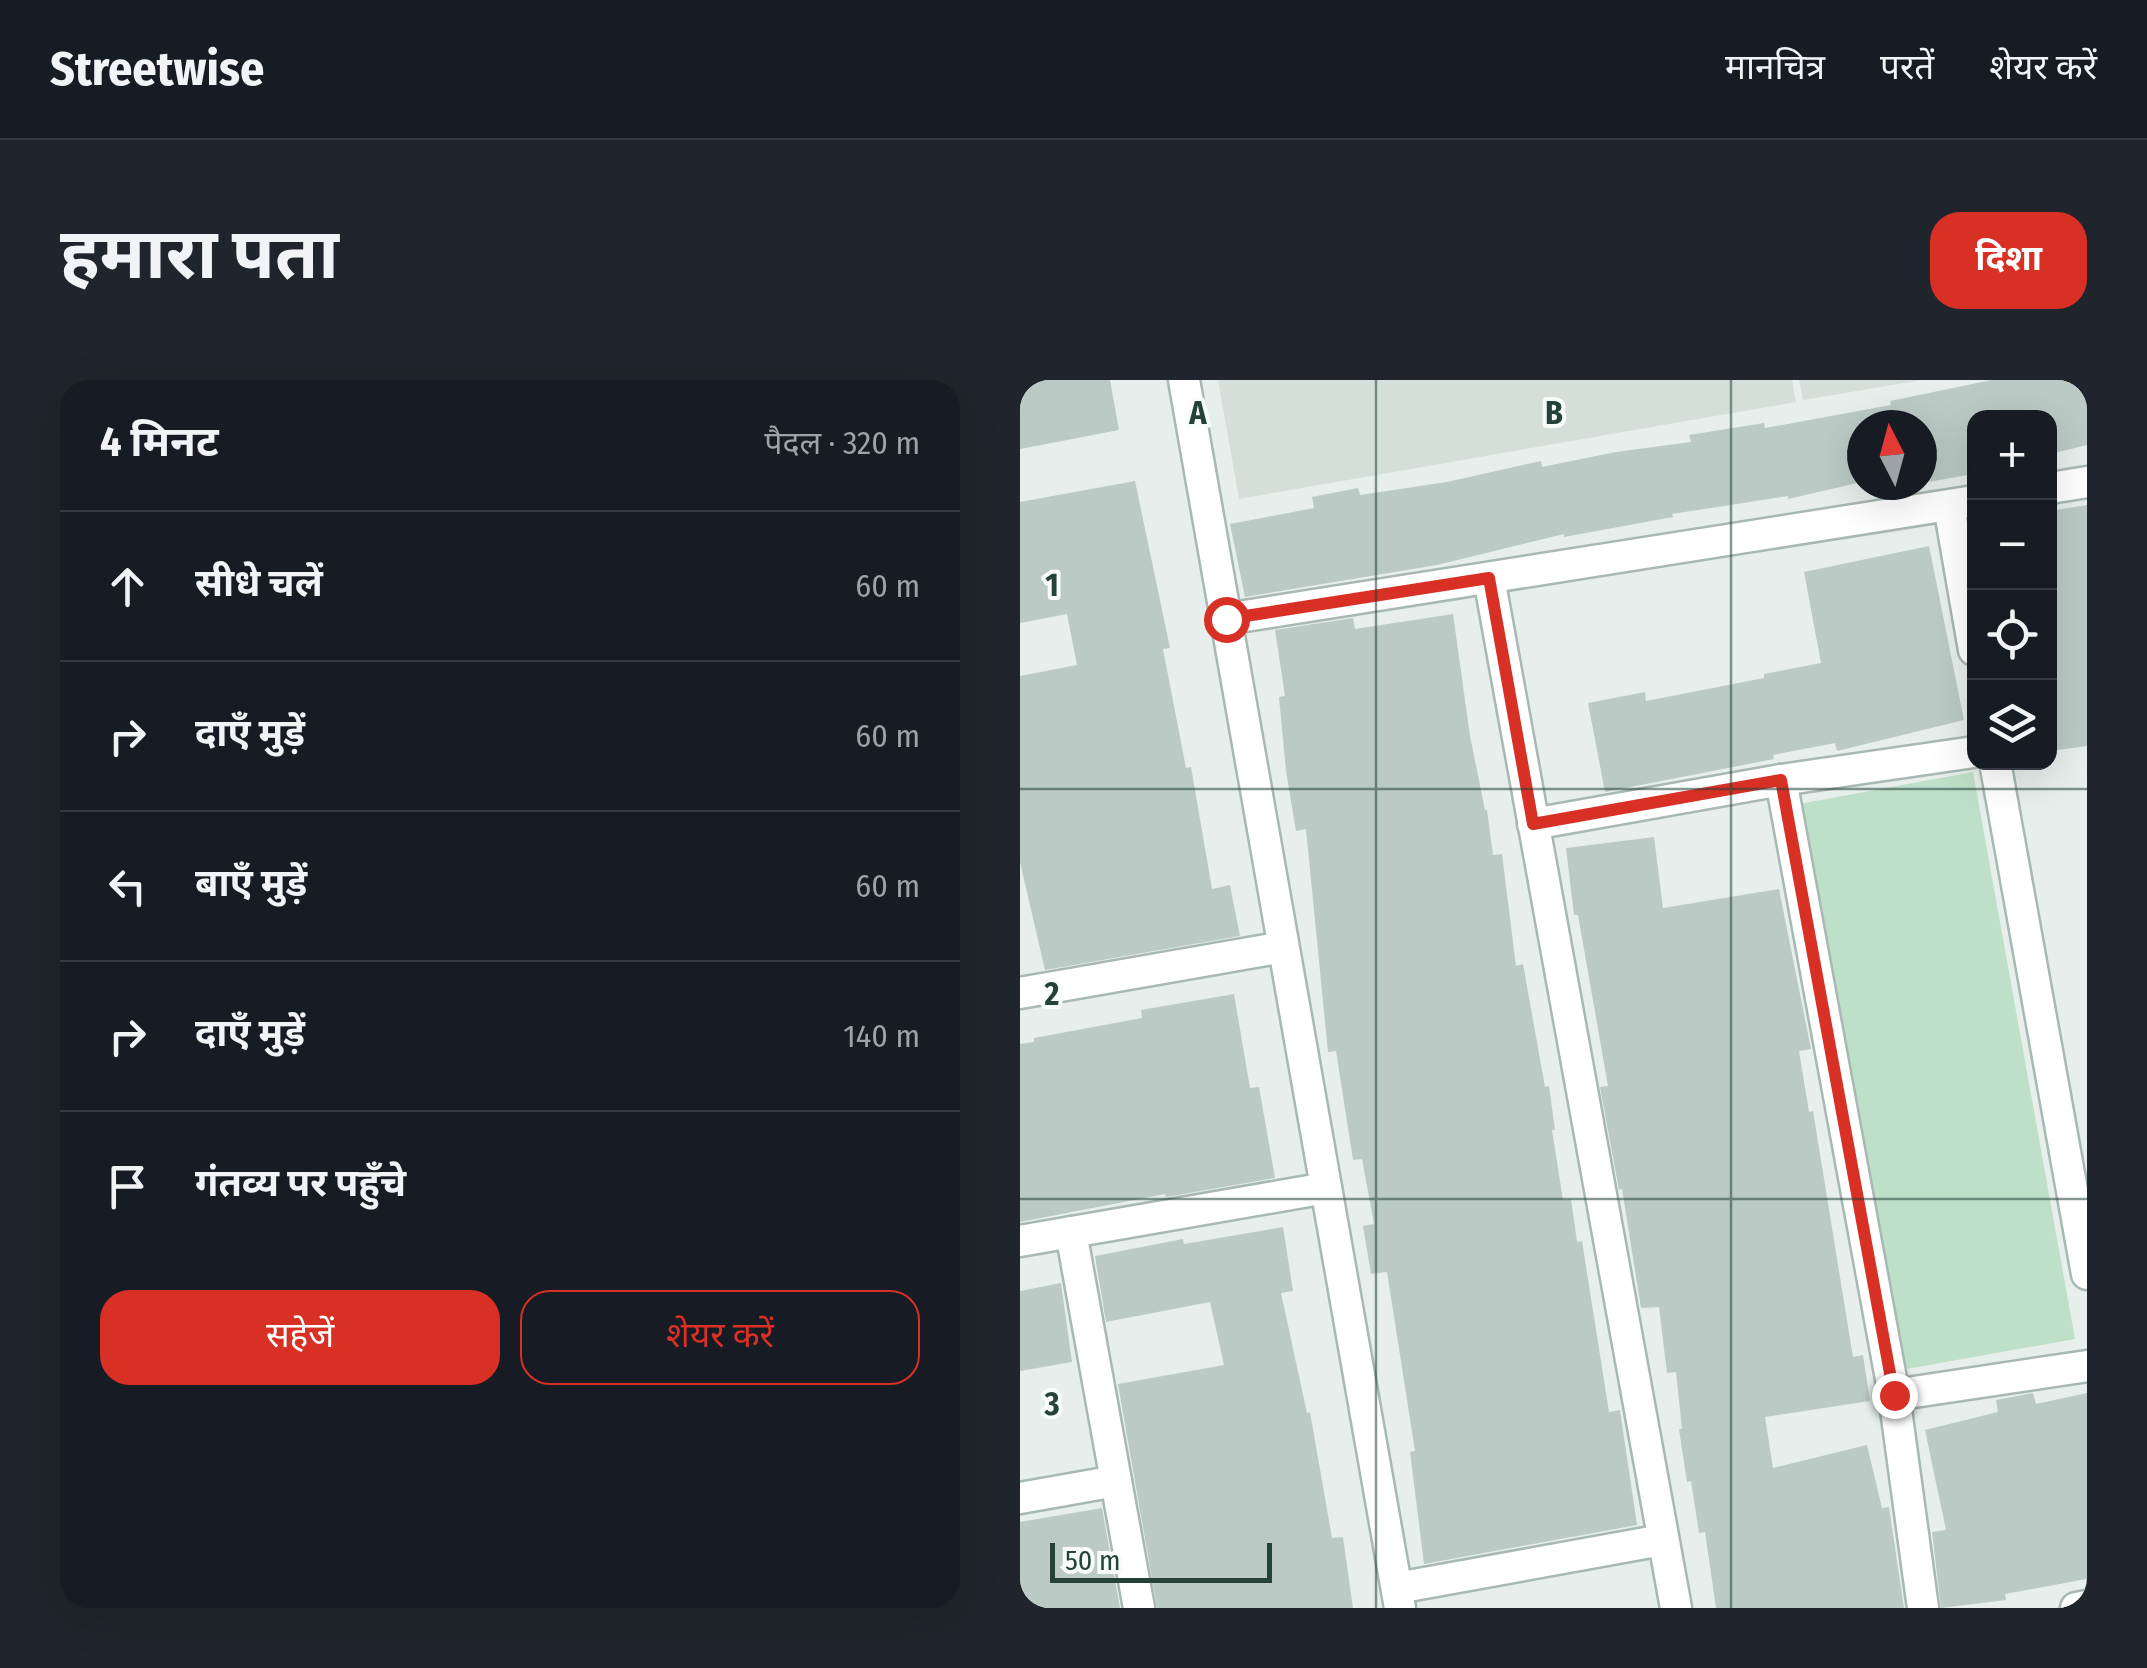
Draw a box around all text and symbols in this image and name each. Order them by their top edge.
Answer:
text: Streetwise [50,40,264,98]
text: मानचित्र [1725,46,1825,88]
text: परतें [1880,46,1934,88]
text: शेयर करें [1989,46,2097,88]
button: दिशा [1930,212,2087,309]
text: हमारा पता [60,213,339,297]
text: A [1188,394,1207,432]
text: B [1545,394,1563,432]
north arrow [1847,410,1937,500]
map controls [1967,410,2057,770]
button: + [1967,410,2057,500]
text: 4 मिनट [100,417,218,467]
text: पैदल · 320 m [764,424,920,462]
button: − [1967,500,2057,590]
icon: ahead [100,559,155,614]
text: सीधे चलें [195,560,323,606]
text: 1 [1045,566,1059,604]
text: 60 m [855,567,920,605]
button: locate [1967,590,2057,680]
route start [1204,597,1250,643]
button: layers [1967,680,2057,770]
icon: right [100,709,155,764]
text: दाएँ मुड़ें [195,710,305,756]
text: 60 m [855,717,920,755]
icon: left [100,859,155,914]
text: बाएँ मुड़ें [195,860,307,906]
text: 60 m [855,867,920,905]
text: 2 [1044,975,1060,1013]
icon: right [100,1009,155,1064]
text: दाएँ मुड़ें [195,1010,305,1056]
text: 140 m [843,1017,920,1055]
icon: arrive [100,1159,155,1214]
text: गंतव्य पर पहुँचे [195,1160,406,1206]
button: सहेजें [100,1290,500,1385]
button: शेयर करें [520,1290,920,1385]
route end [1872,1373,1918,1419]
text: 3 [1043,1385,1060,1423]
scale bar [1050,1538,1272,1582]
text: 50 m [1065,1544,1121,1577]

